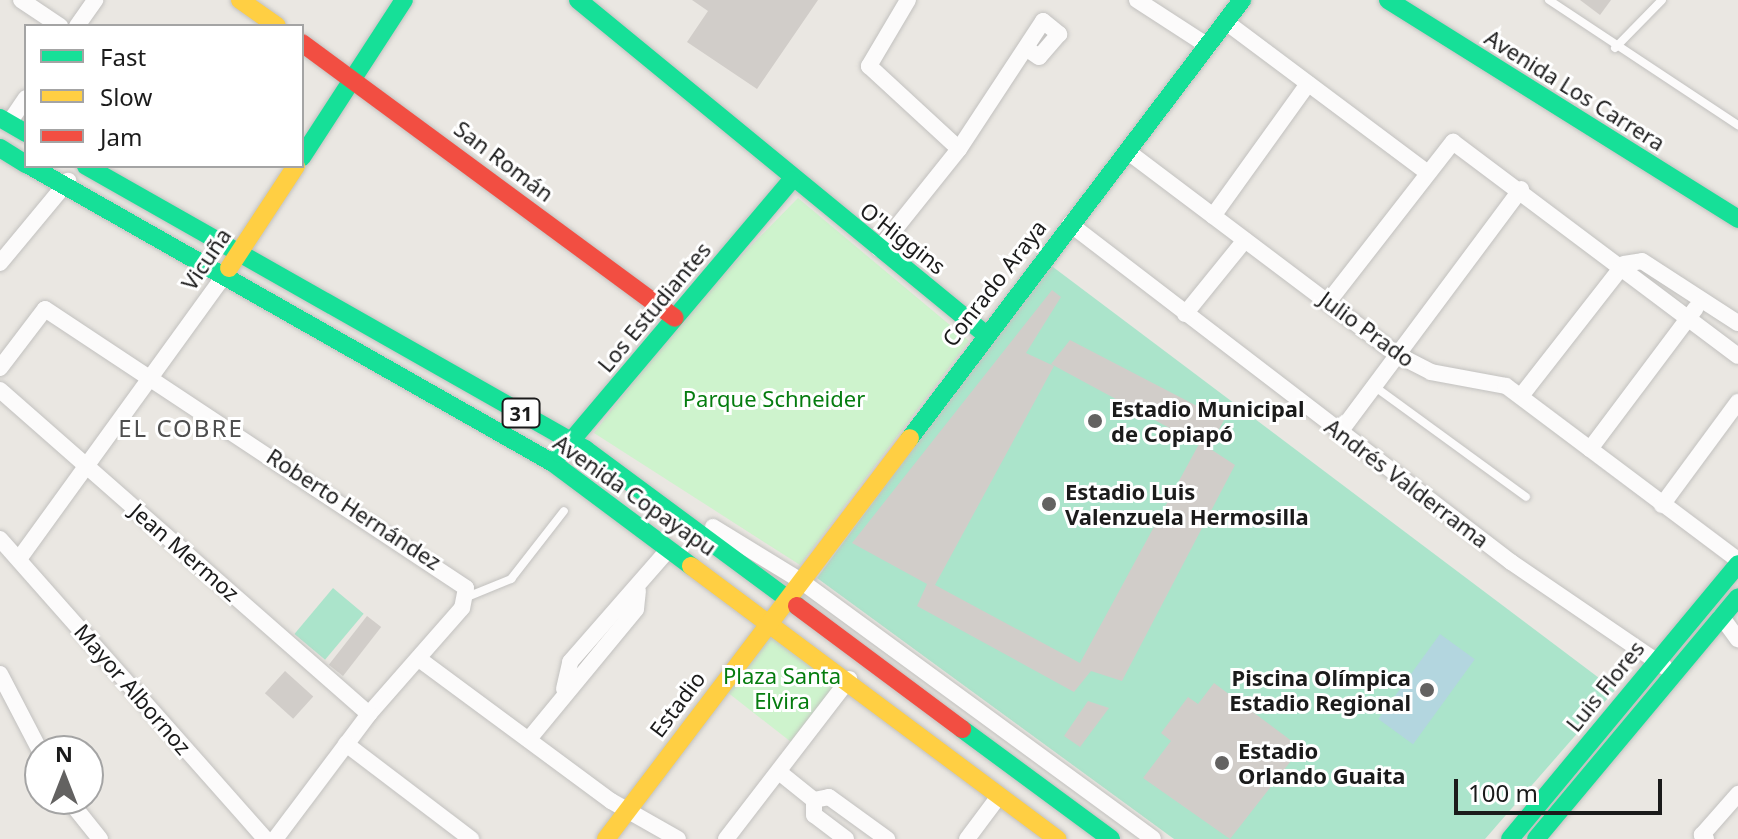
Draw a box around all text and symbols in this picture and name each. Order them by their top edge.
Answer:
legend [24,24,304,168]
street label: Avenida Los Carrera [1480,24,1670,156]
text: Fast [100,40,146,73]
text: Slow [100,80,152,113]
street label: San Román [449,115,559,207]
text: Jam [100,120,142,153]
street label: O'Higgins [855,197,951,279]
street label: Conrado Araya [937,215,1051,351]
street label: Vicuña [176,223,236,295]
street label: Los Estudiantes [592,237,716,377]
street label: Julio Prado [1314,286,1420,372]
park label: Parque Schneider [683,386,865,412]
place label: Estadio Municipal de Copiapó [1111,395,1305,446]
road number: 31 [501,397,541,429]
marker: Estadio Municipal de Copiapó [1086,412,1104,430]
street label: Andrés Valderrama [1320,413,1494,553]
district label: EL COBRE [118,414,244,442]
street label: Avenida Copayapu [549,429,721,561]
street label: Roberto Hernández [262,443,446,575]
place label: Estadio Luis Valenzuela Hermosilla [1065,478,1309,530]
marker: Estadio Luis Valenzuela Hermosilla [1040,495,1058,513]
street label: Jean Mermoz [125,498,245,606]
street label: Mayor Albornoz [69,618,197,760]
street label: Luis Flores [1560,635,1650,737]
park label: Plaza Santa Elvira [723,662,841,714]
place label: Piscina Olímpica Estadio Regional [1229,664,1411,716]
street label: Estadio [644,666,710,742]
marker: Piscina Olímpica Estadio Regional [1418,681,1436,699]
north arrow [24,735,104,815]
place label: Estadio Orlando Guaita [1238,737,1405,788]
text: N [55,738,73,768]
marker: Estadio Orlando Guaita [1213,754,1231,772]
scale bar [1458,763,1666,813]
text: 100 m [1468,776,1538,809]

